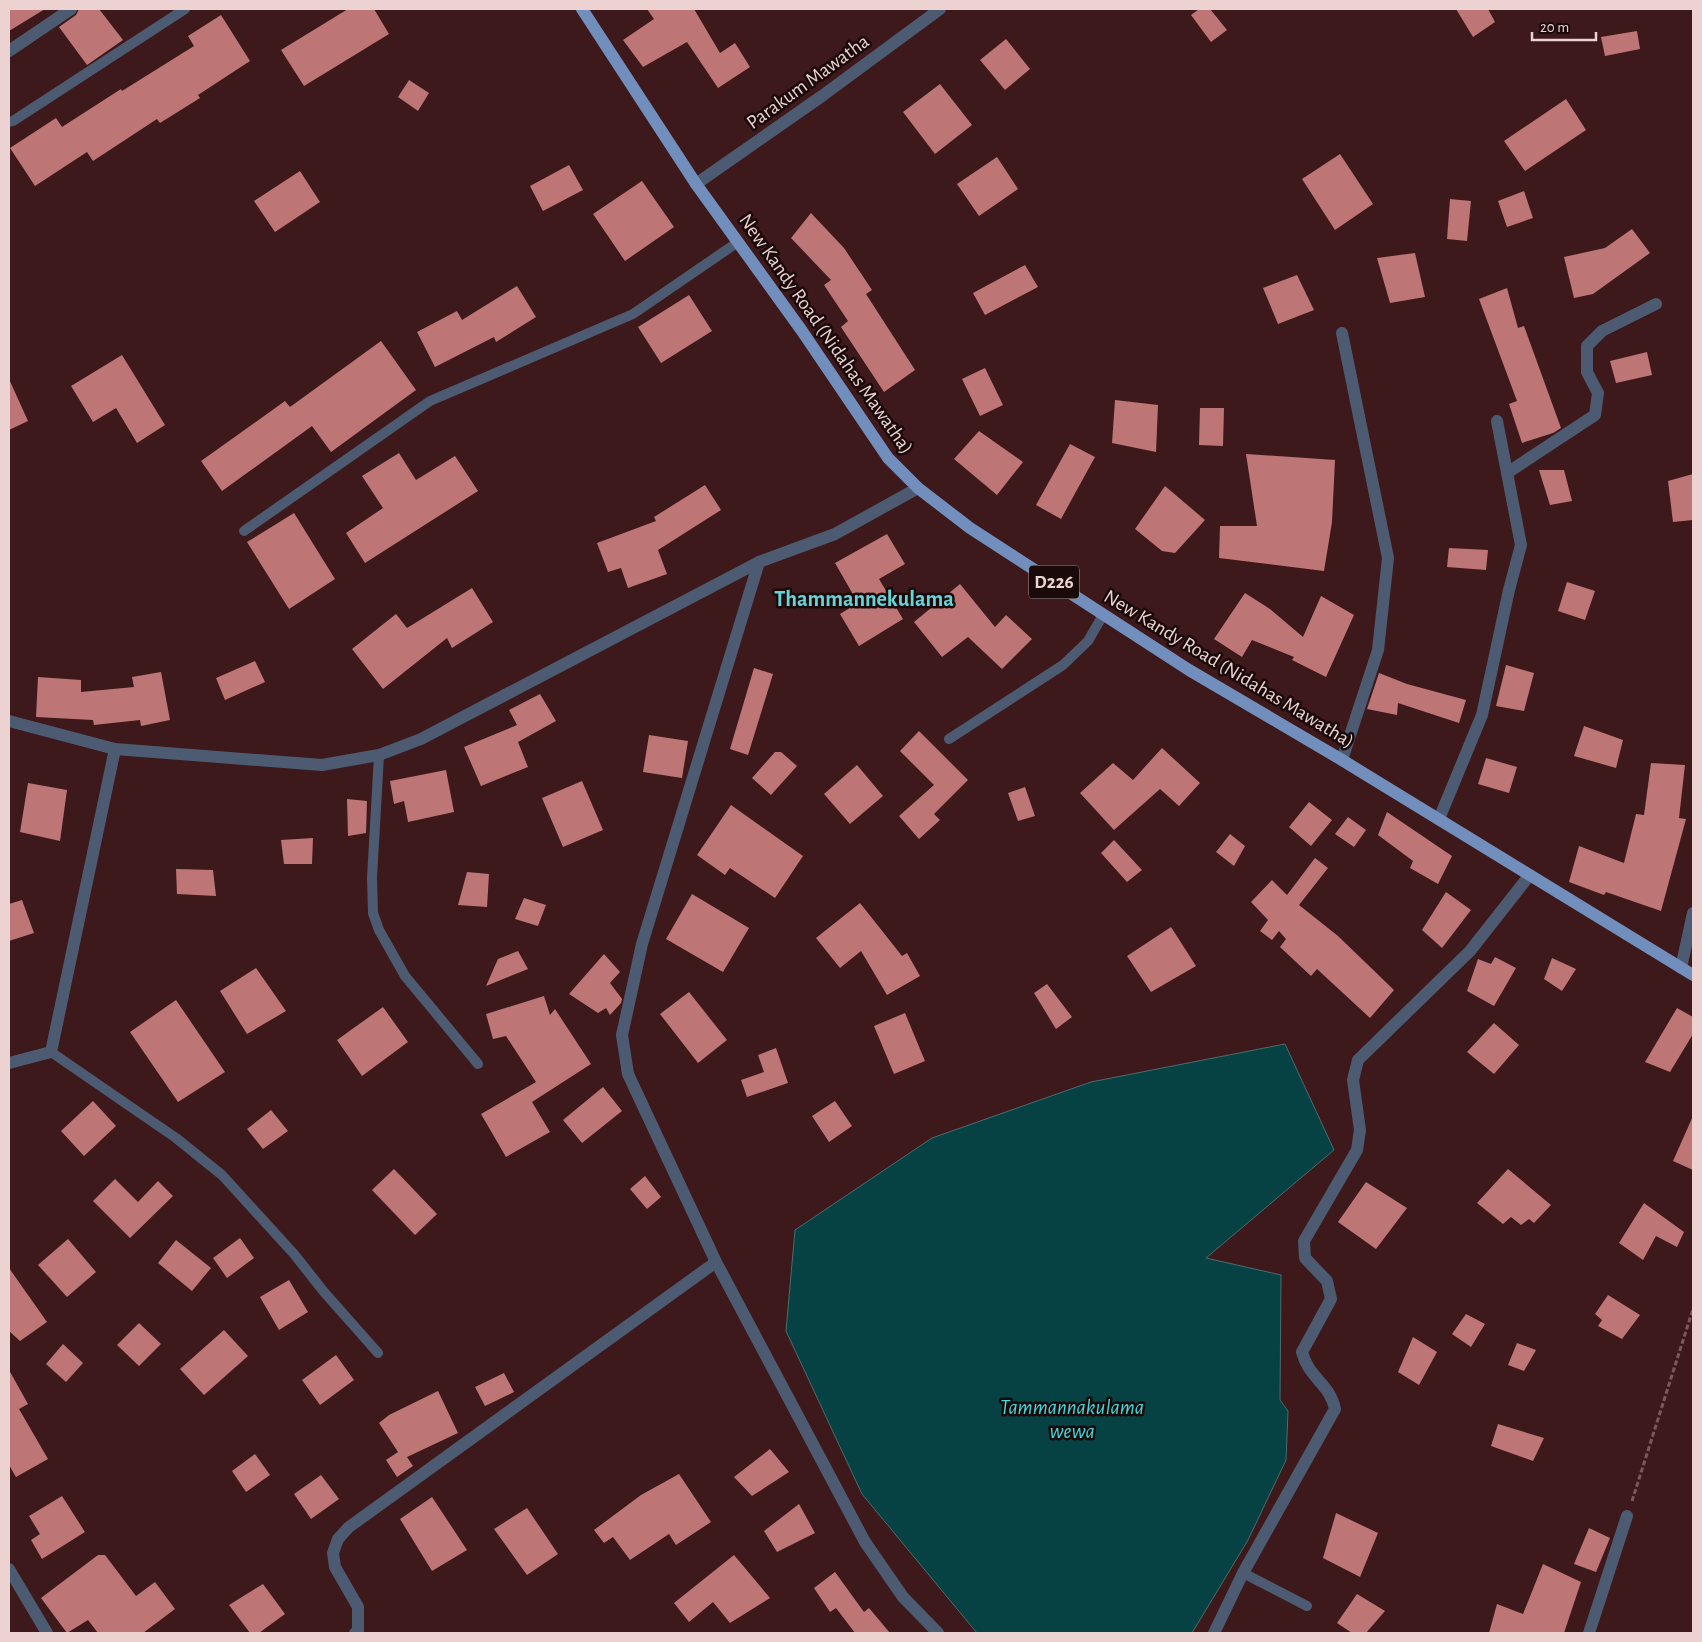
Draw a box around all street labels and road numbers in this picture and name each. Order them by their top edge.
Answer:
street label: Parakum Mawatha [743,31,873,133]
street label: New Kandy Road (Nidahas Mawatha) [735,210,917,458]
road number: D226 [1029,566,1079,598]
street label: New Kandy Road (Nidahas Mawatha) [1100,586,1358,752]

